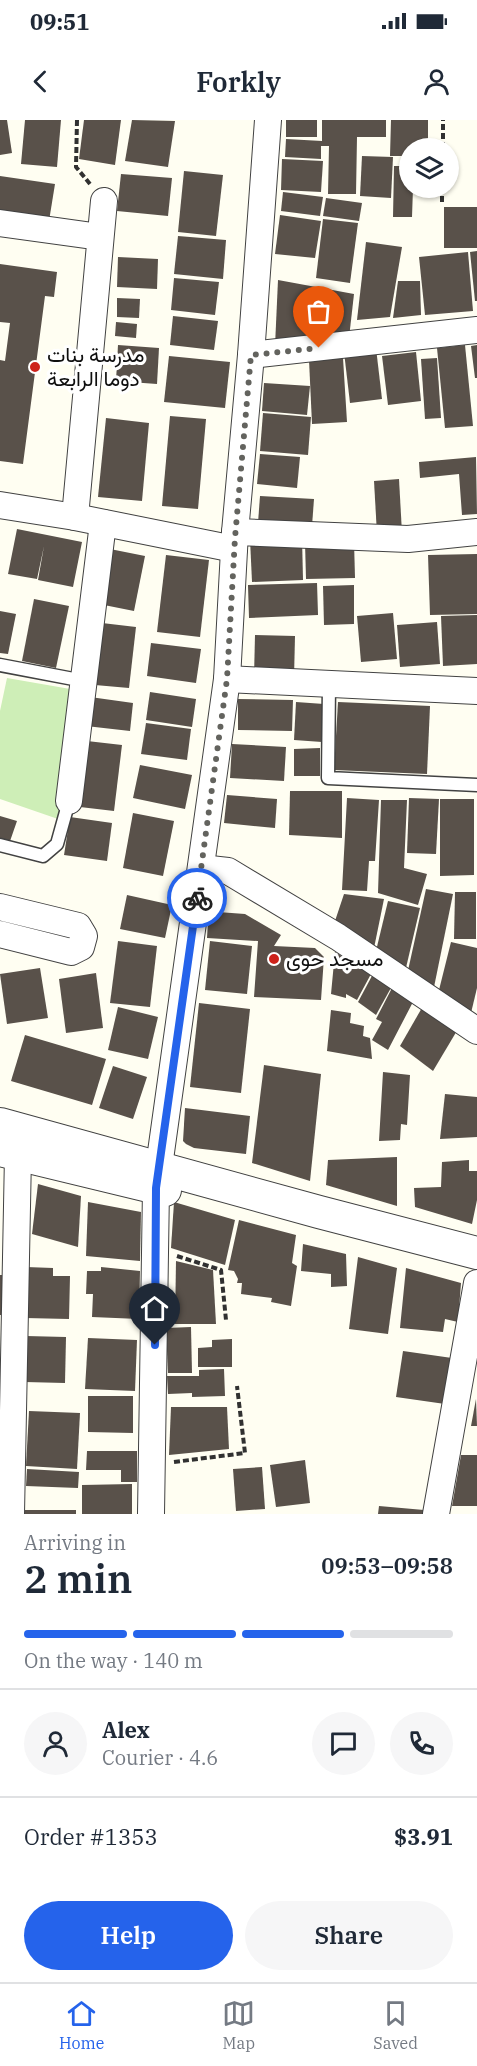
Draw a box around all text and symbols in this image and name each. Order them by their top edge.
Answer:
text: 09:51 [30,7,89,36]
text: Forkly [196,64,281,99]
icon: back [24,65,57,98]
icon: person [420,65,453,98]
map controls [399,138,459,198]
button: layers [399,138,459,198]
pin [293,286,344,348]
icon: bag [302,295,335,328]
place label: مدرسة بنات دوما الرابعة [47,340,144,392]
marker: مدرسة بنات دوما الرابعة [28,360,42,374]
courier [167,868,227,928]
icon: bike [181,882,214,915]
place label: مسجد حوى [286,944,384,972]
marker: مسجد حوى [267,952,281,966]
pin [129,1283,180,1345]
icon: home [138,1292,171,1325]
text: Arriving in [24,1529,126,1556]
text: 09:53–09:58 [321,1551,453,1580]
text: 2 min [24,1553,132,1604]
text: On the way · 140 m [24,1647,203,1674]
button: person [24,1712,87,1775]
button: chat [312,1712,375,1775]
button: phone [390,1712,453,1775]
text: Alex [102,1715,150,1744]
text: Courier · 4.6 [102,1744,218,1771]
text: Order #1353 [24,1822,158,1851]
text: $3.91 [394,1822,453,1851]
button: Help [24,1901,233,1970]
button: Share [245,1901,453,1970]
tab: Home [59,1997,104,2053]
tab: Map [222,1997,255,2053]
tab: Saved [373,1997,418,2053]

